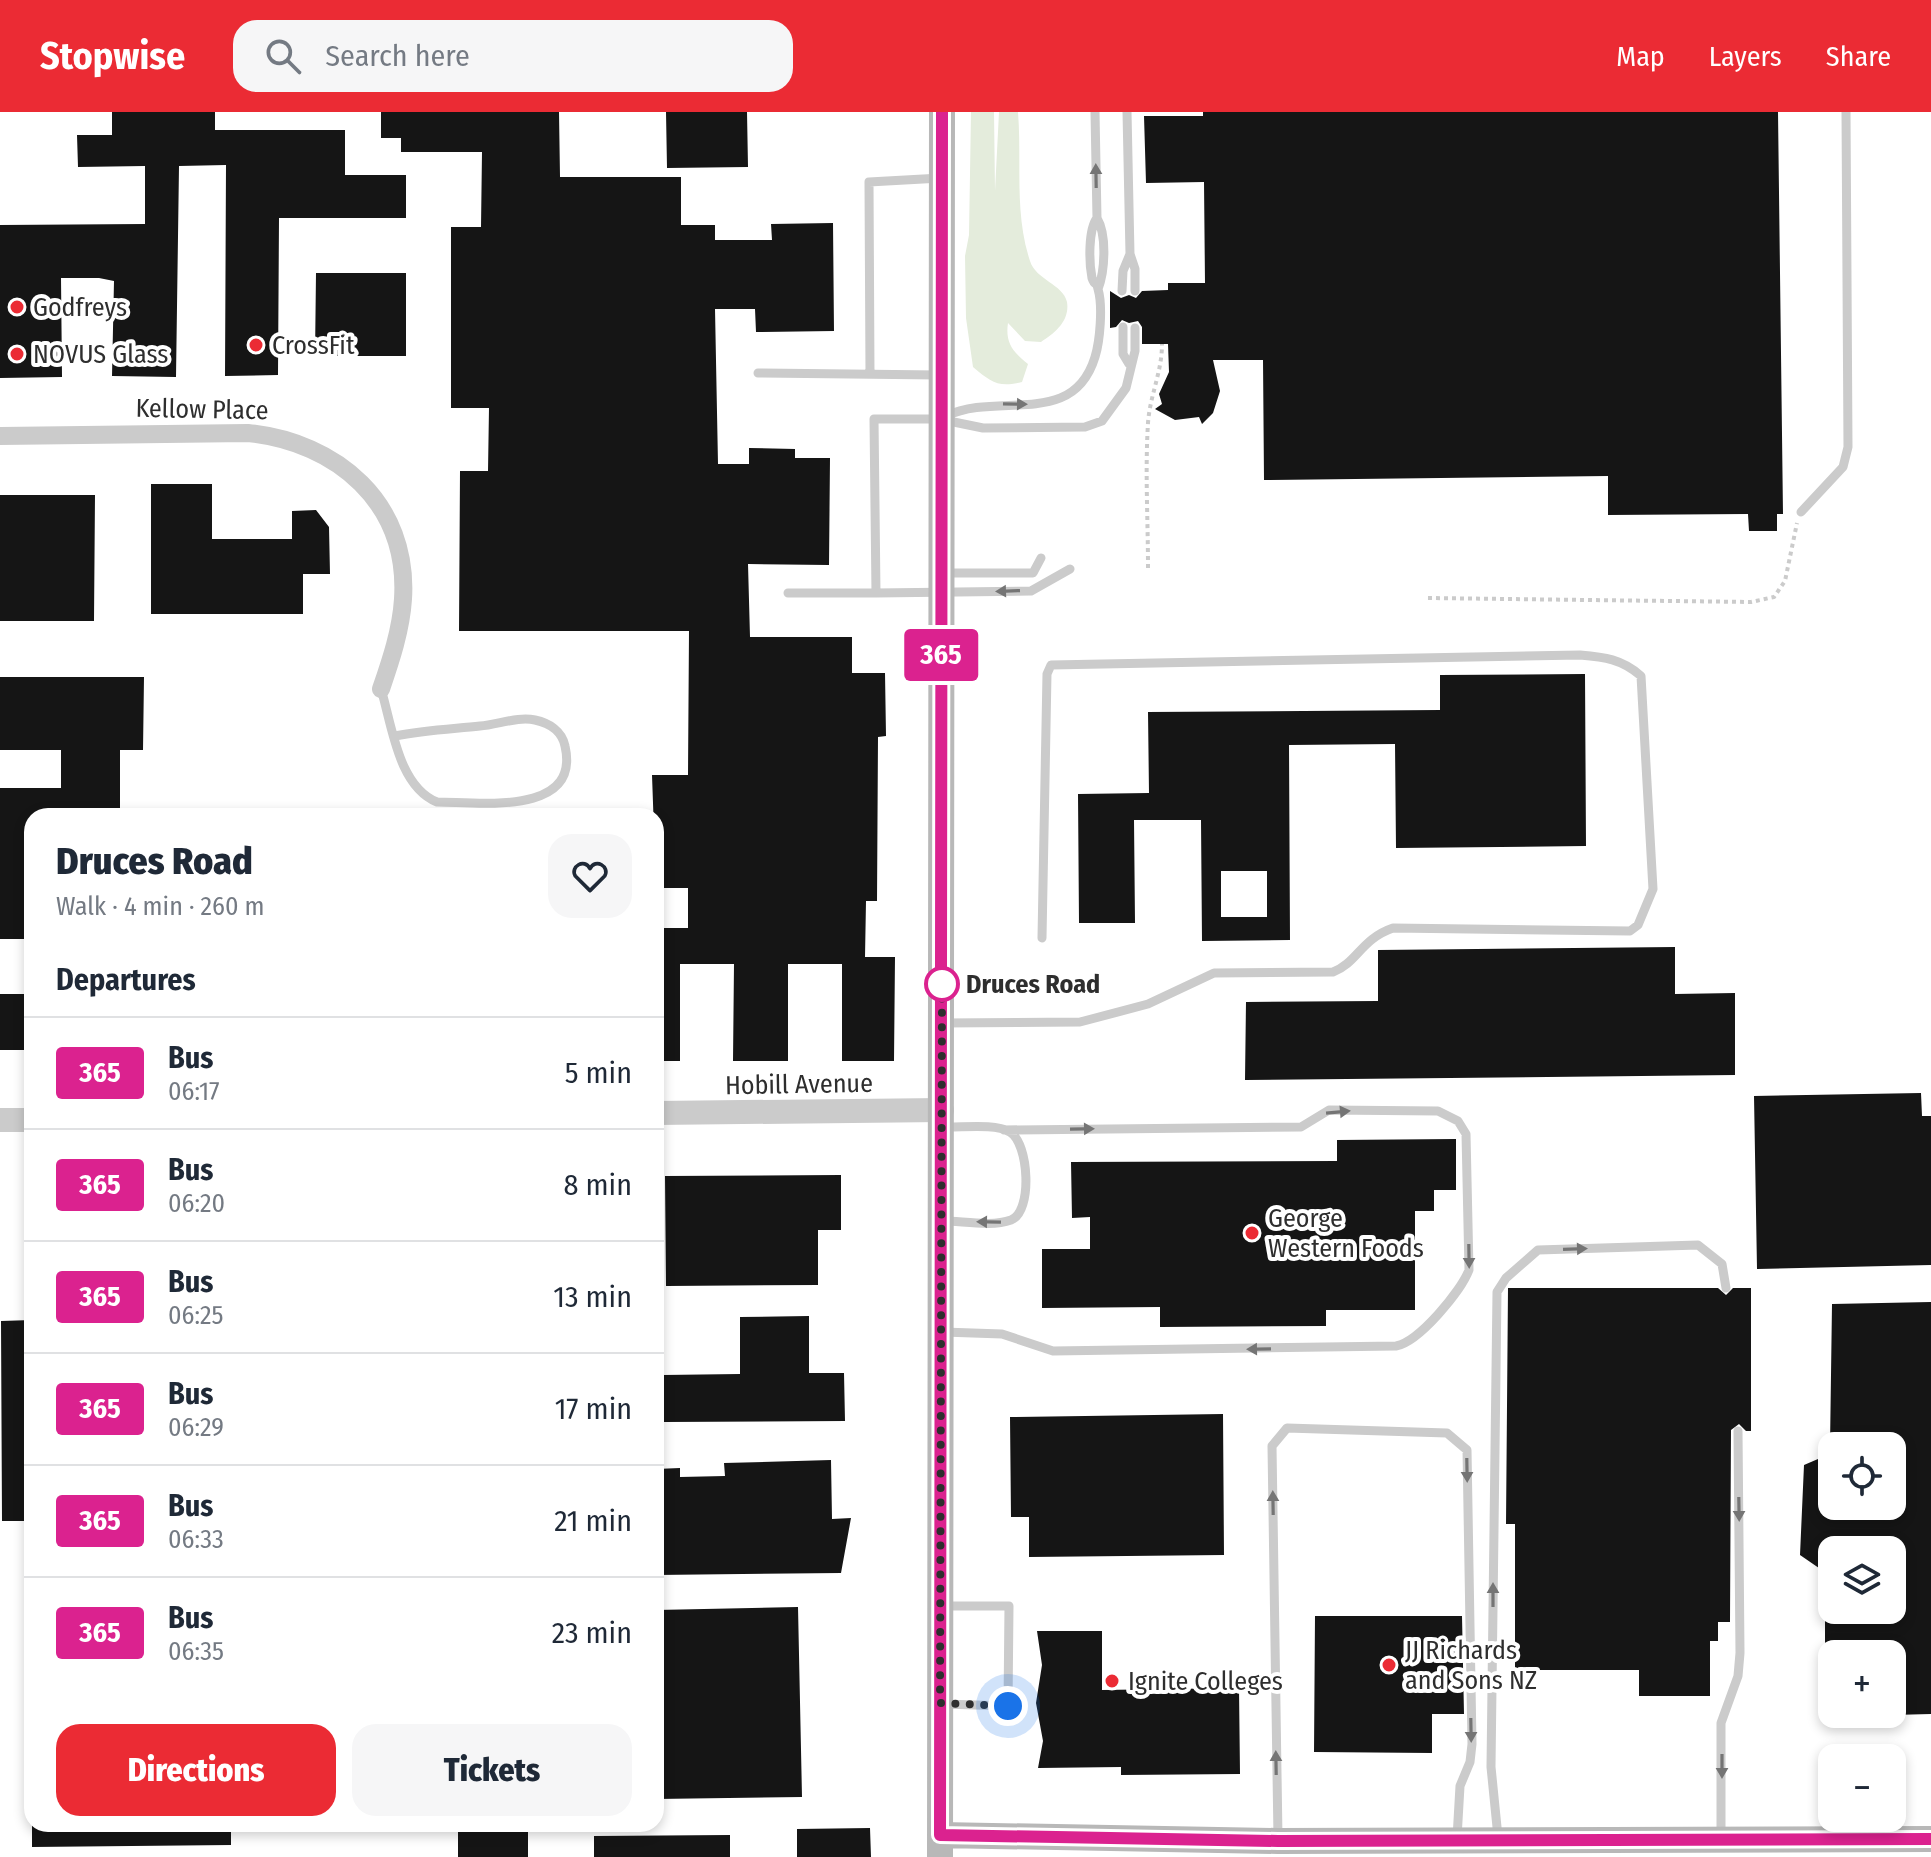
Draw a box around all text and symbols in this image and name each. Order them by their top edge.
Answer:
search box [233,20,793,92]
text: Stopwise [40,33,185,79]
icon: search [261,34,305,78]
text: Search here [325,38,470,74]
text: Map [1616,40,1665,73]
text: Layers [1709,40,1782,73]
text: Share [1826,40,1891,73]
one-way arrow [1090,163,1103,188]
place label: Godfreys [33,292,127,323]
marker: Godfreys [8,298,26,316]
place label: CrossFit [272,330,355,361]
marker: CrossFit [247,336,265,354]
place label: NOVUS Glass [33,339,168,370]
marker: NOVUS Glass [8,345,26,363]
street label: Kellow Place [135,393,269,426]
one-way arrow [1003,398,1028,410]
one-way arrow [995,585,1020,598]
line badge: 365 [895,629,987,681]
text: 365 [920,638,962,671]
button: heart [548,834,632,918]
text: Druces Road [56,838,253,884]
text: Walk · 4 min · 260 m [56,891,265,922]
text: Departures [56,962,196,998]
marker: Druces Road [925,967,959,1001]
place label: Druces Road [966,969,1100,1000]
text: Bus [168,1040,213,1076]
text: 5 min [565,1055,632,1091]
text: 365 [79,1056,121,1089]
street label: Hobill Avenue [725,1068,873,1101]
text: 06:17 [168,1076,220,1107]
one-way arrow [1326,1105,1351,1118]
one-way arrow [1070,1123,1095,1135]
text: Bus [168,1152,213,1188]
text: 8 min [564,1167,632,1203]
text: 365 [79,1168,121,1201]
text: 06:20 [168,1188,225,1219]
place label: George Western Foods [1268,1203,1424,1264]
one-way arrow [976,1215,1001,1228]
marker: George Western Foods [1243,1224,1261,1242]
one-way arrow [1563,1243,1588,1255]
one-way arrow [1463,1244,1475,1269]
text: Bus [168,1264,213,1300]
text: 13 min [553,1279,632,1315]
text: 365 [79,1280,121,1313]
text: 06:25 [168,1300,223,1331]
one-way arrow [1246,1343,1271,1355]
text: Bus [168,1376,213,1412]
text: 17 min [555,1391,632,1427]
text: 365 [79,1392,121,1425]
text: 06:29 [168,1412,224,1443]
map controls [1818,1432,1906,1832]
button: locate [1818,1432,1906,1520]
one-way arrow [1461,1458,1474,1483]
text: Bus [168,1488,213,1524]
one-way arrow [1267,1490,1279,1515]
one-way arrow [1732,1497,1745,1522]
text: 21 min [554,1503,632,1539]
text: 365 [79,1504,121,1537]
text: 06:33 [168,1524,224,1555]
button: layers [1818,1536,1906,1624]
one-way arrow [1487,1582,1499,1607]
text: Bus [168,1600,213,1636]
text: 23 min [552,1615,632,1651]
text: 365 [79,1616,121,1649]
place label: JJ Richards and Sons NZ [1405,1635,1537,1696]
text: 06:35 [168,1636,224,1667]
button: + [1818,1640,1906,1728]
marker: JJ Richards and Sons NZ [1380,1656,1398,1674]
place label: Ignite Colleges [1128,1666,1283,1697]
marker: Ignite Colleges [1103,1672,1121,1690]
your location [988,1686,1028,1726]
one-way arrow [1465,1718,1478,1743]
button: Directions [56,1724,336,1816]
button: Tickets [352,1724,632,1816]
button: − [1818,1744,1906,1832]
one-way arrow [1270,1750,1283,1775]
one-way arrow [1716,1754,1728,1779]

